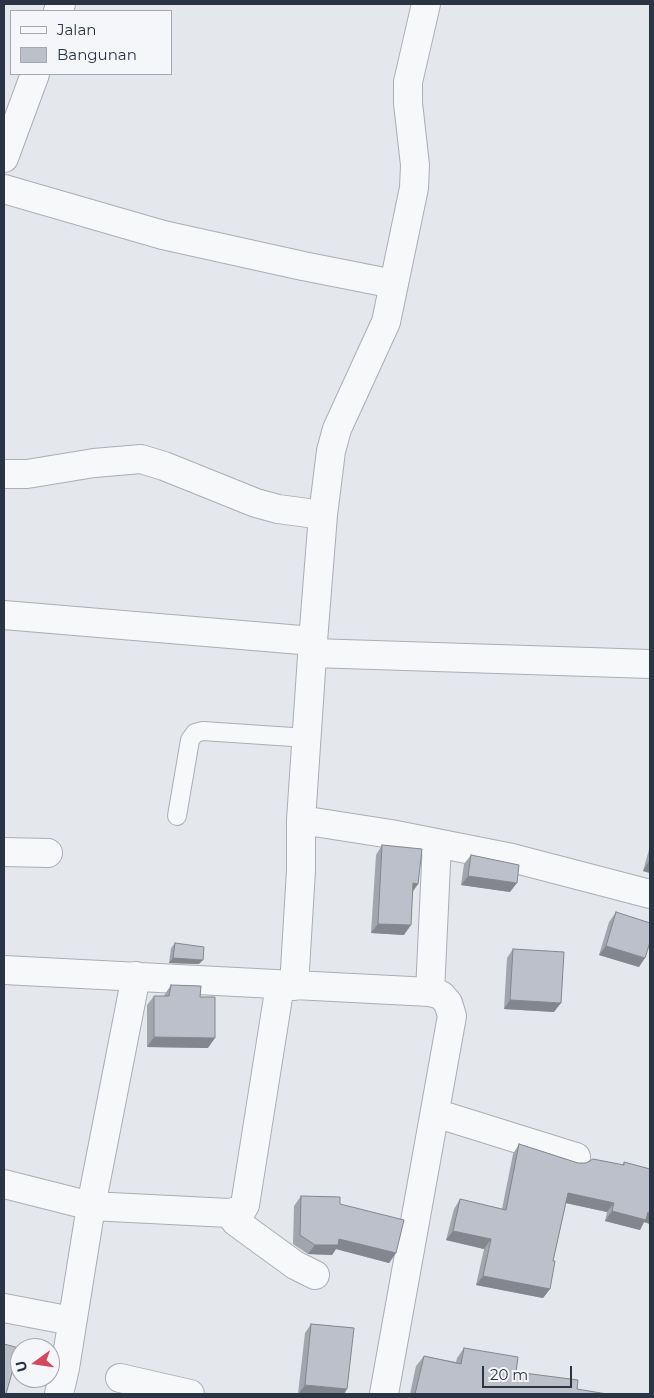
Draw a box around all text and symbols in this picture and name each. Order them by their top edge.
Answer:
legend [10,10,172,75]
text: Jalan [57,20,96,39]
text: Bangunan [57,45,137,64]
north arrow [10,1338,60,1388]
scale bar [484,1356,574,1388]
text: U [11,1359,31,1374]
text: 20 m [490,1365,528,1384]

